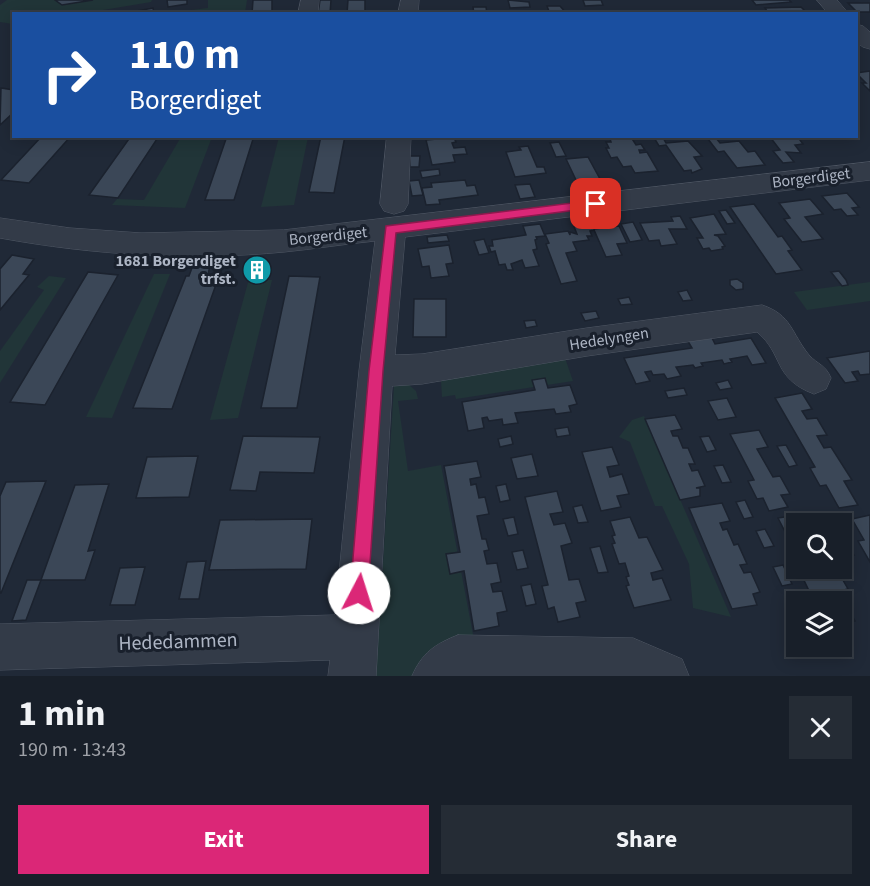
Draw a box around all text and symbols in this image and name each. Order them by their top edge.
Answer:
text: 110 m [129,25,240,85]
icon: right [30,36,108,114]
text: Borgerdiget [129,81,261,120]
street label: Borgerdiget [771,162,852,194]
pin [570,178,621,229]
icon: arrive [579,187,612,220]
street label: Borgerdiget [288,221,369,251]
place label: 1681 Borgerdiget trfst. [115,250,236,290]
building icon: 1681 Borgerdiget trfst. [241,254,273,286]
street label: Hedelyngen [568,322,650,356]
map controls [786,513,852,657]
button: search [786,513,852,579]
position arrow [327,561,391,625]
button: layers [786,591,852,657]
street label: Hededammen [118,626,238,658]
text: 1 min [18,688,106,739]
button: close [789,696,852,759]
text: 190 m · 13:43 [18,736,126,764]
button: Exit [18,805,429,874]
button: Share [441,805,852,874]

